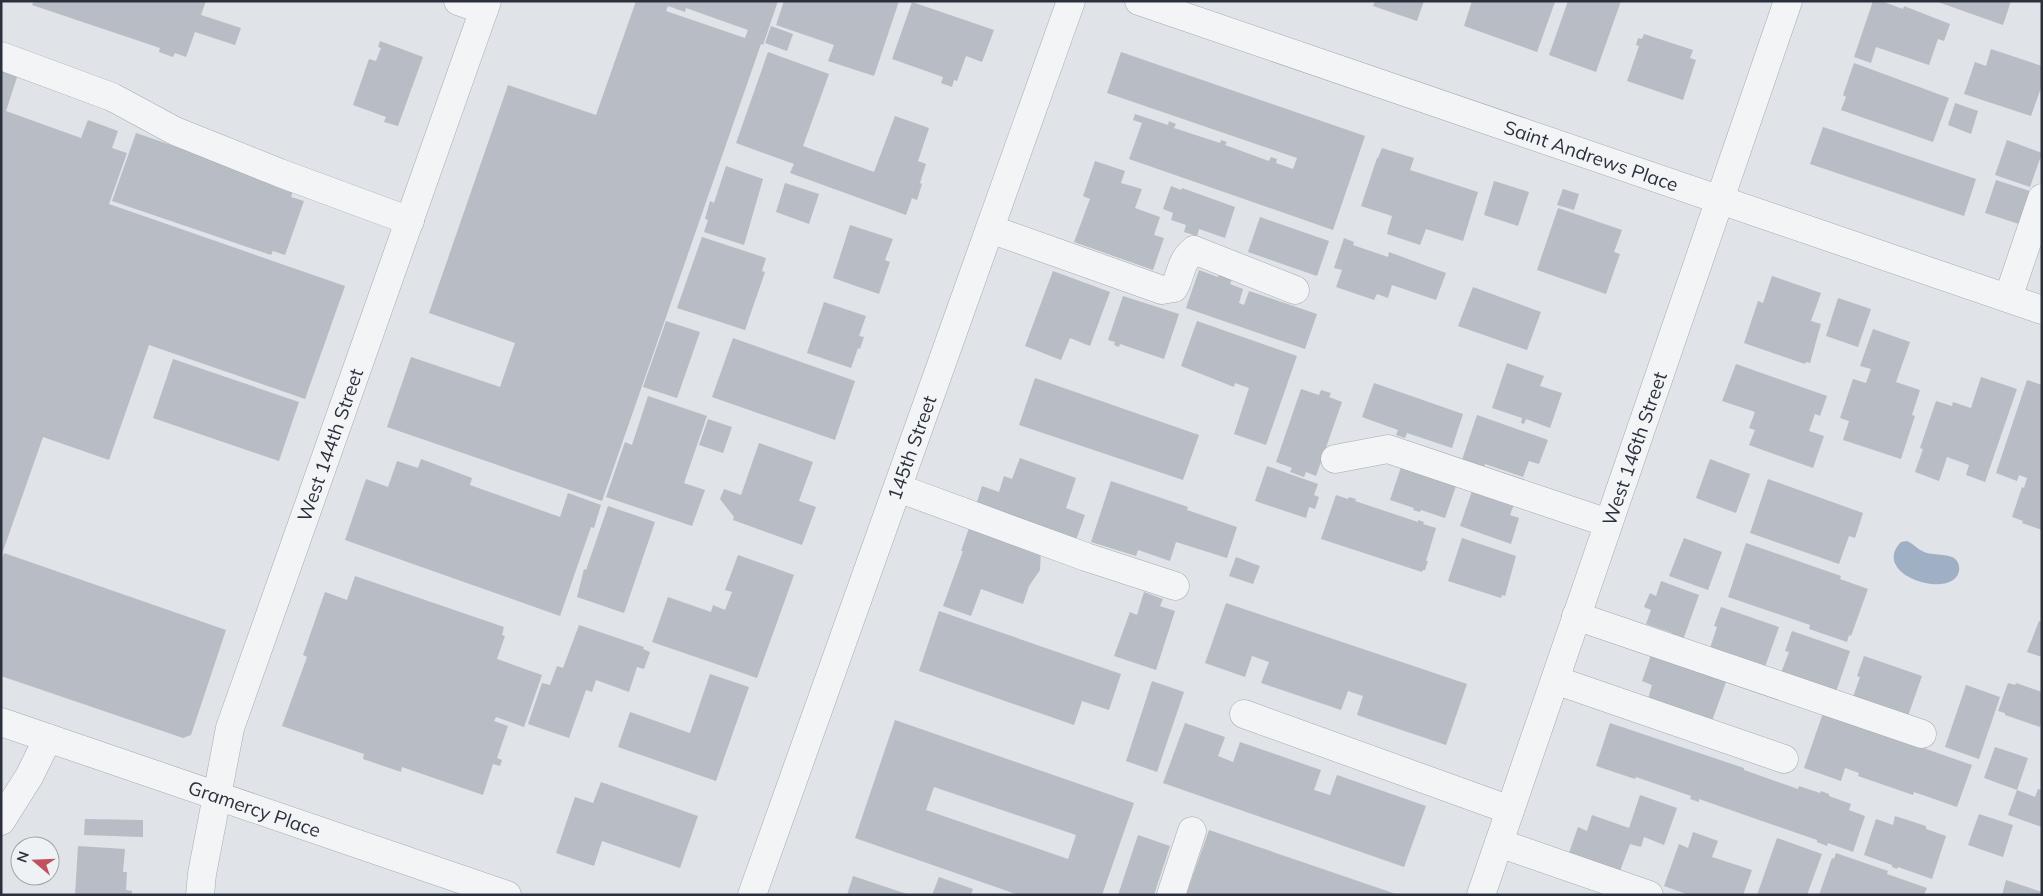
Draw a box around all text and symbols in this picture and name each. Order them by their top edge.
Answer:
street label: Saint Andrews Place [1501,115,1682,197]
street label: West 144th Street [292,365,368,525]
street label: West 146th Street [1597,368,1672,529]
street label: 145th Street [882,392,941,503]
street label: Gramercy Place [185,775,324,842]
north arrow [10,836,60,886]
text: N [12,849,33,865]

